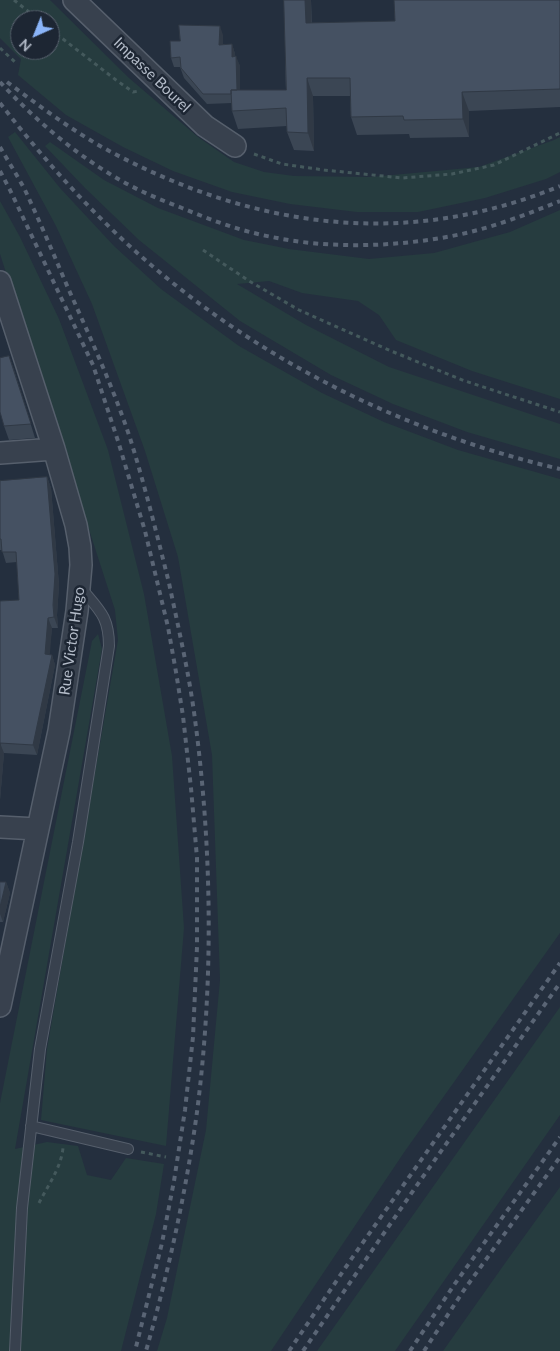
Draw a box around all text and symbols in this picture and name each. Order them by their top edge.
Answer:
north arrow [10,10,60,60]
street label: Impasse Bourel [110,34,194,116]
text: N [15,36,35,55]
street label: Rue Victor Hugo [55,586,89,696]

